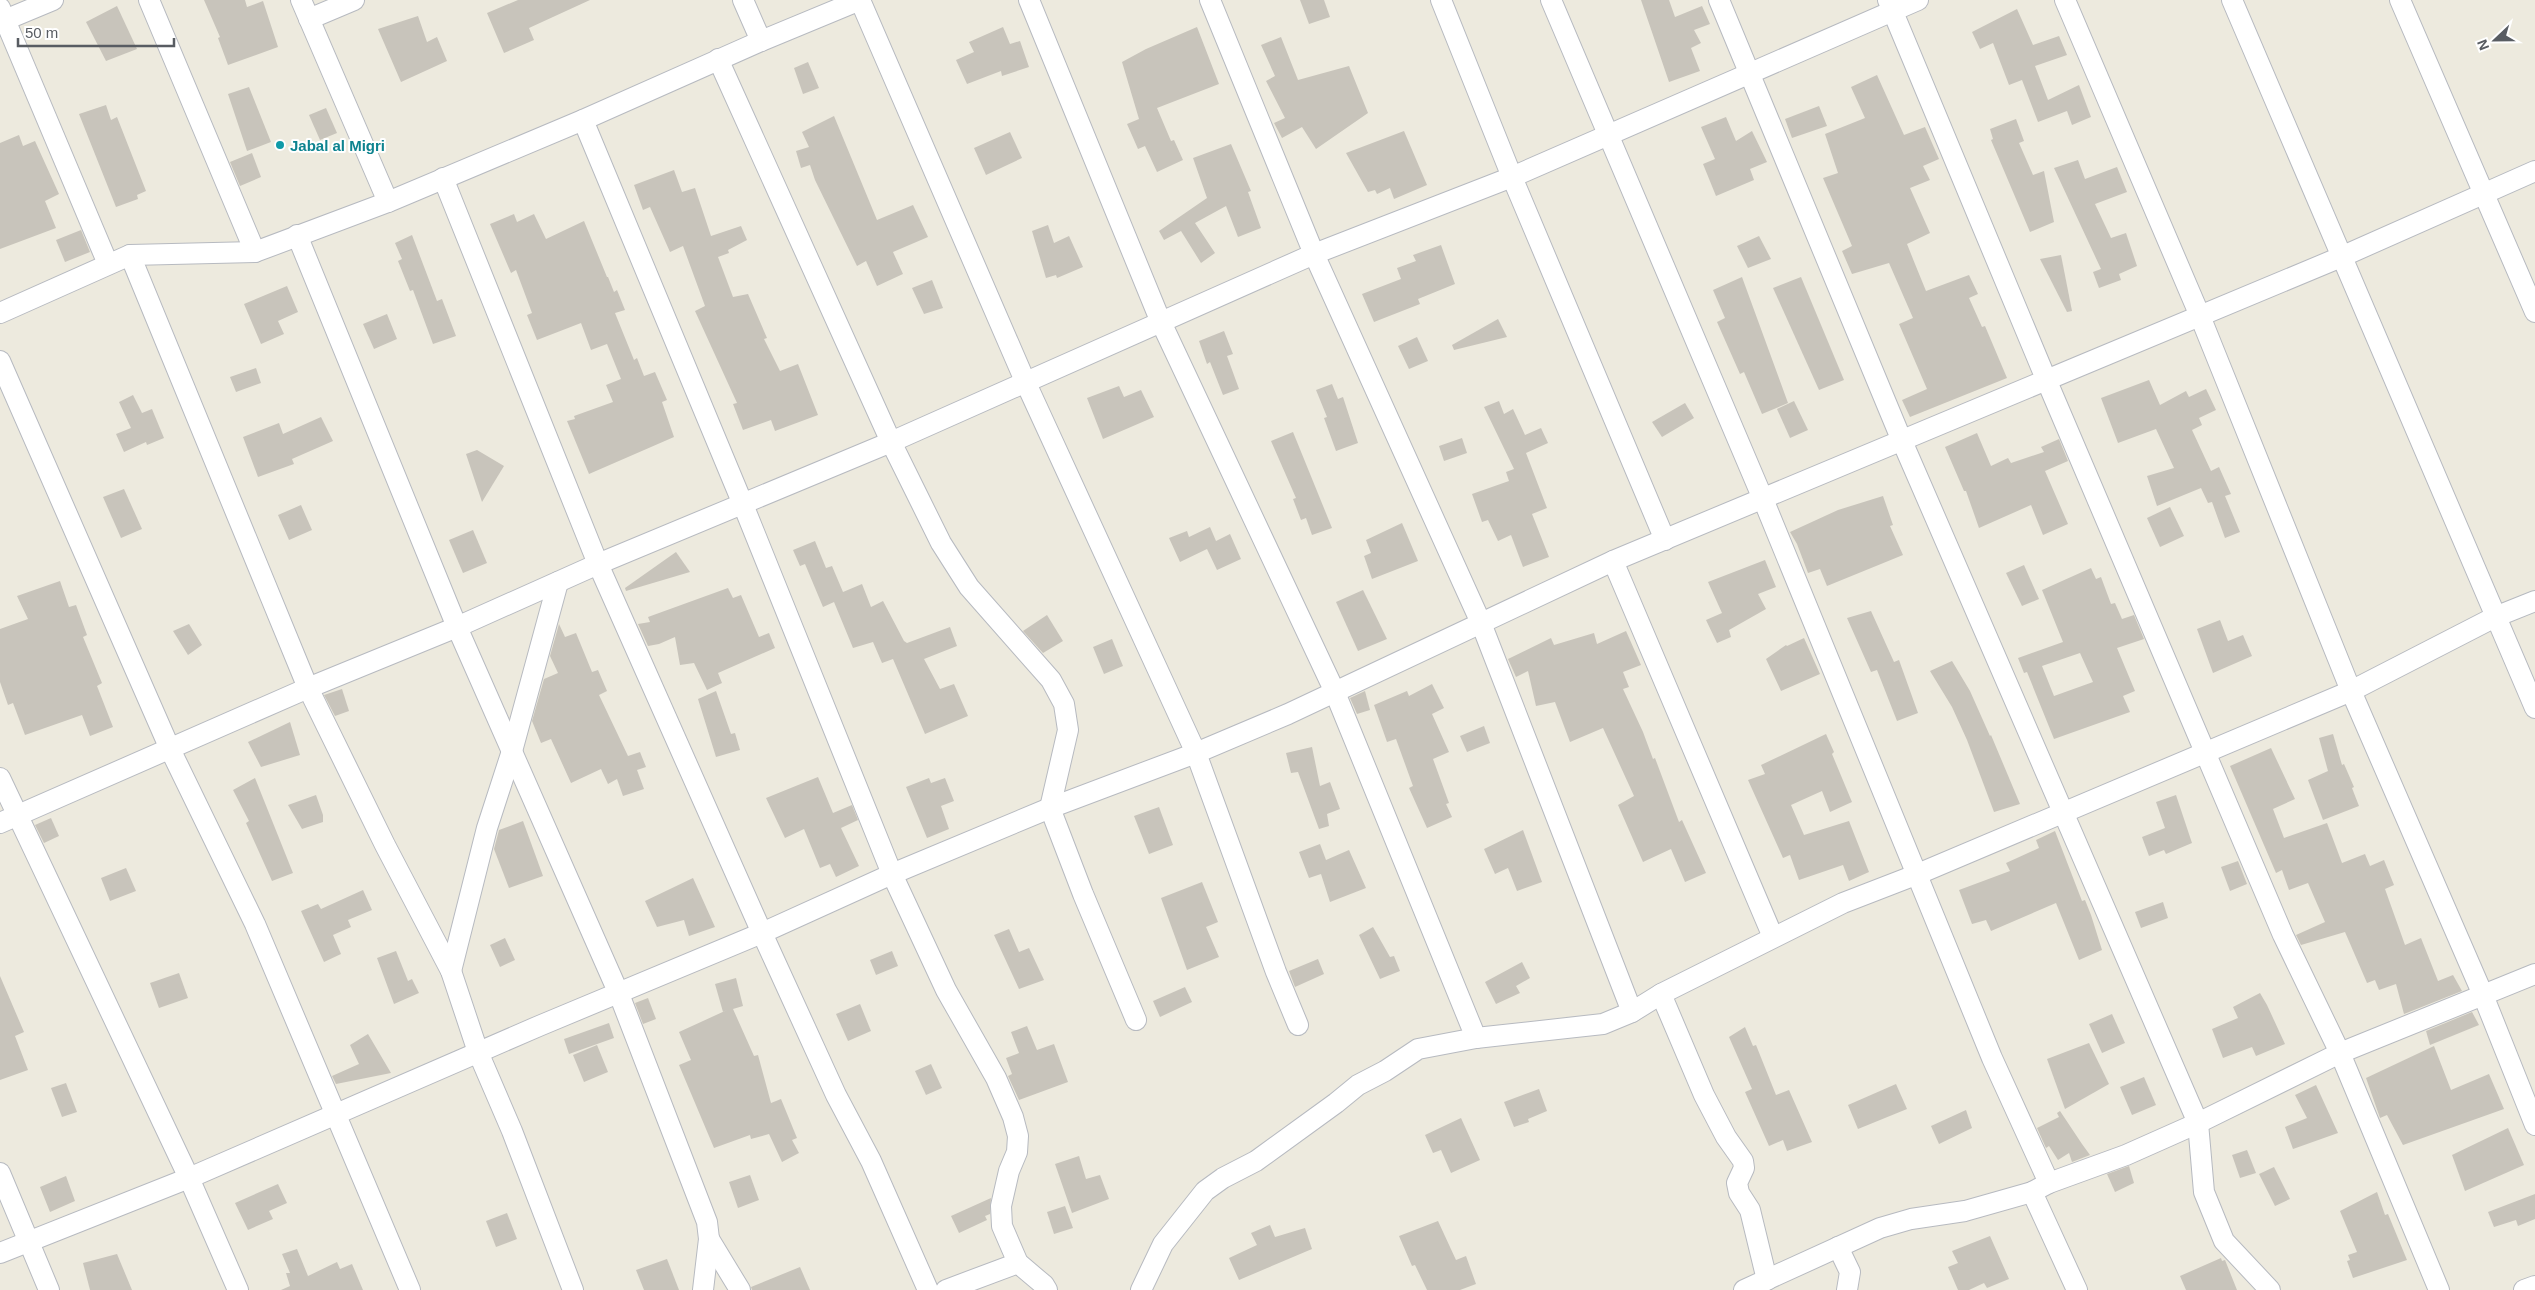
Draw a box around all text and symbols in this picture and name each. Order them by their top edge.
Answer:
scale bar [18,15,174,47]
north arrow [2470,15,2520,65]
text: 50 m [25,24,58,41]
text: N [2474,37,2492,53]
place label: Jabal al Migri [290,137,385,154]
marker: Jabal al Migri [274,139,286,151]

